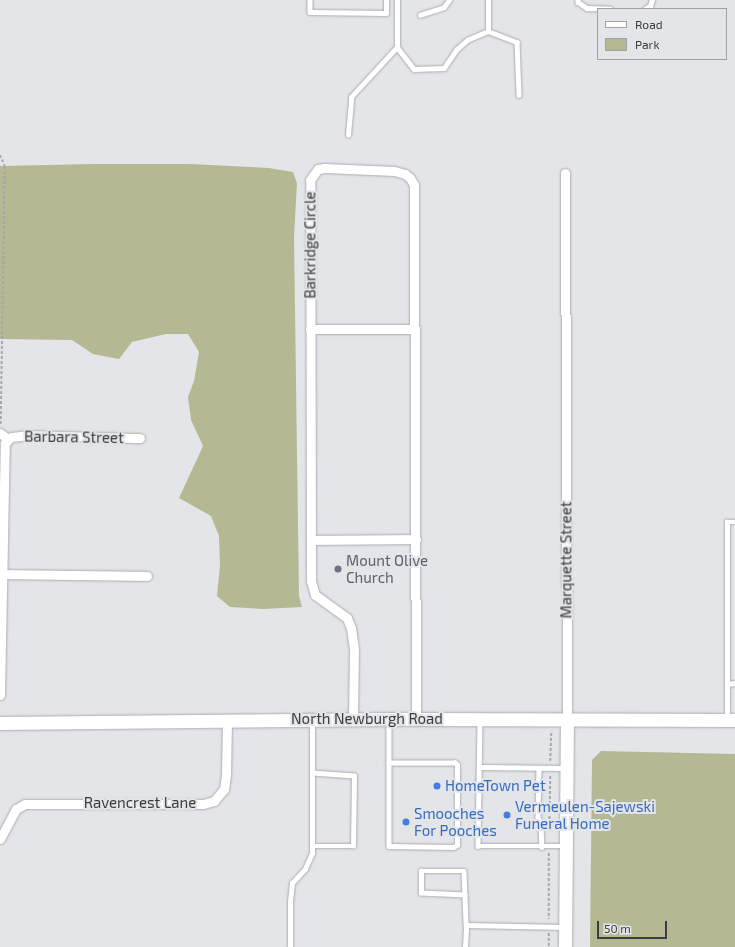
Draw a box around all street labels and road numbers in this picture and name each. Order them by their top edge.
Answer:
street label: Barkridge Circle [301,191,319,299]
street label: Barbara Street [24,427,124,447]
street label: Marquette Street [557,502,575,618]
street label: North Newburgh Road [291,710,443,728]
street label: Ravencrest Lane [84,794,196,812]

